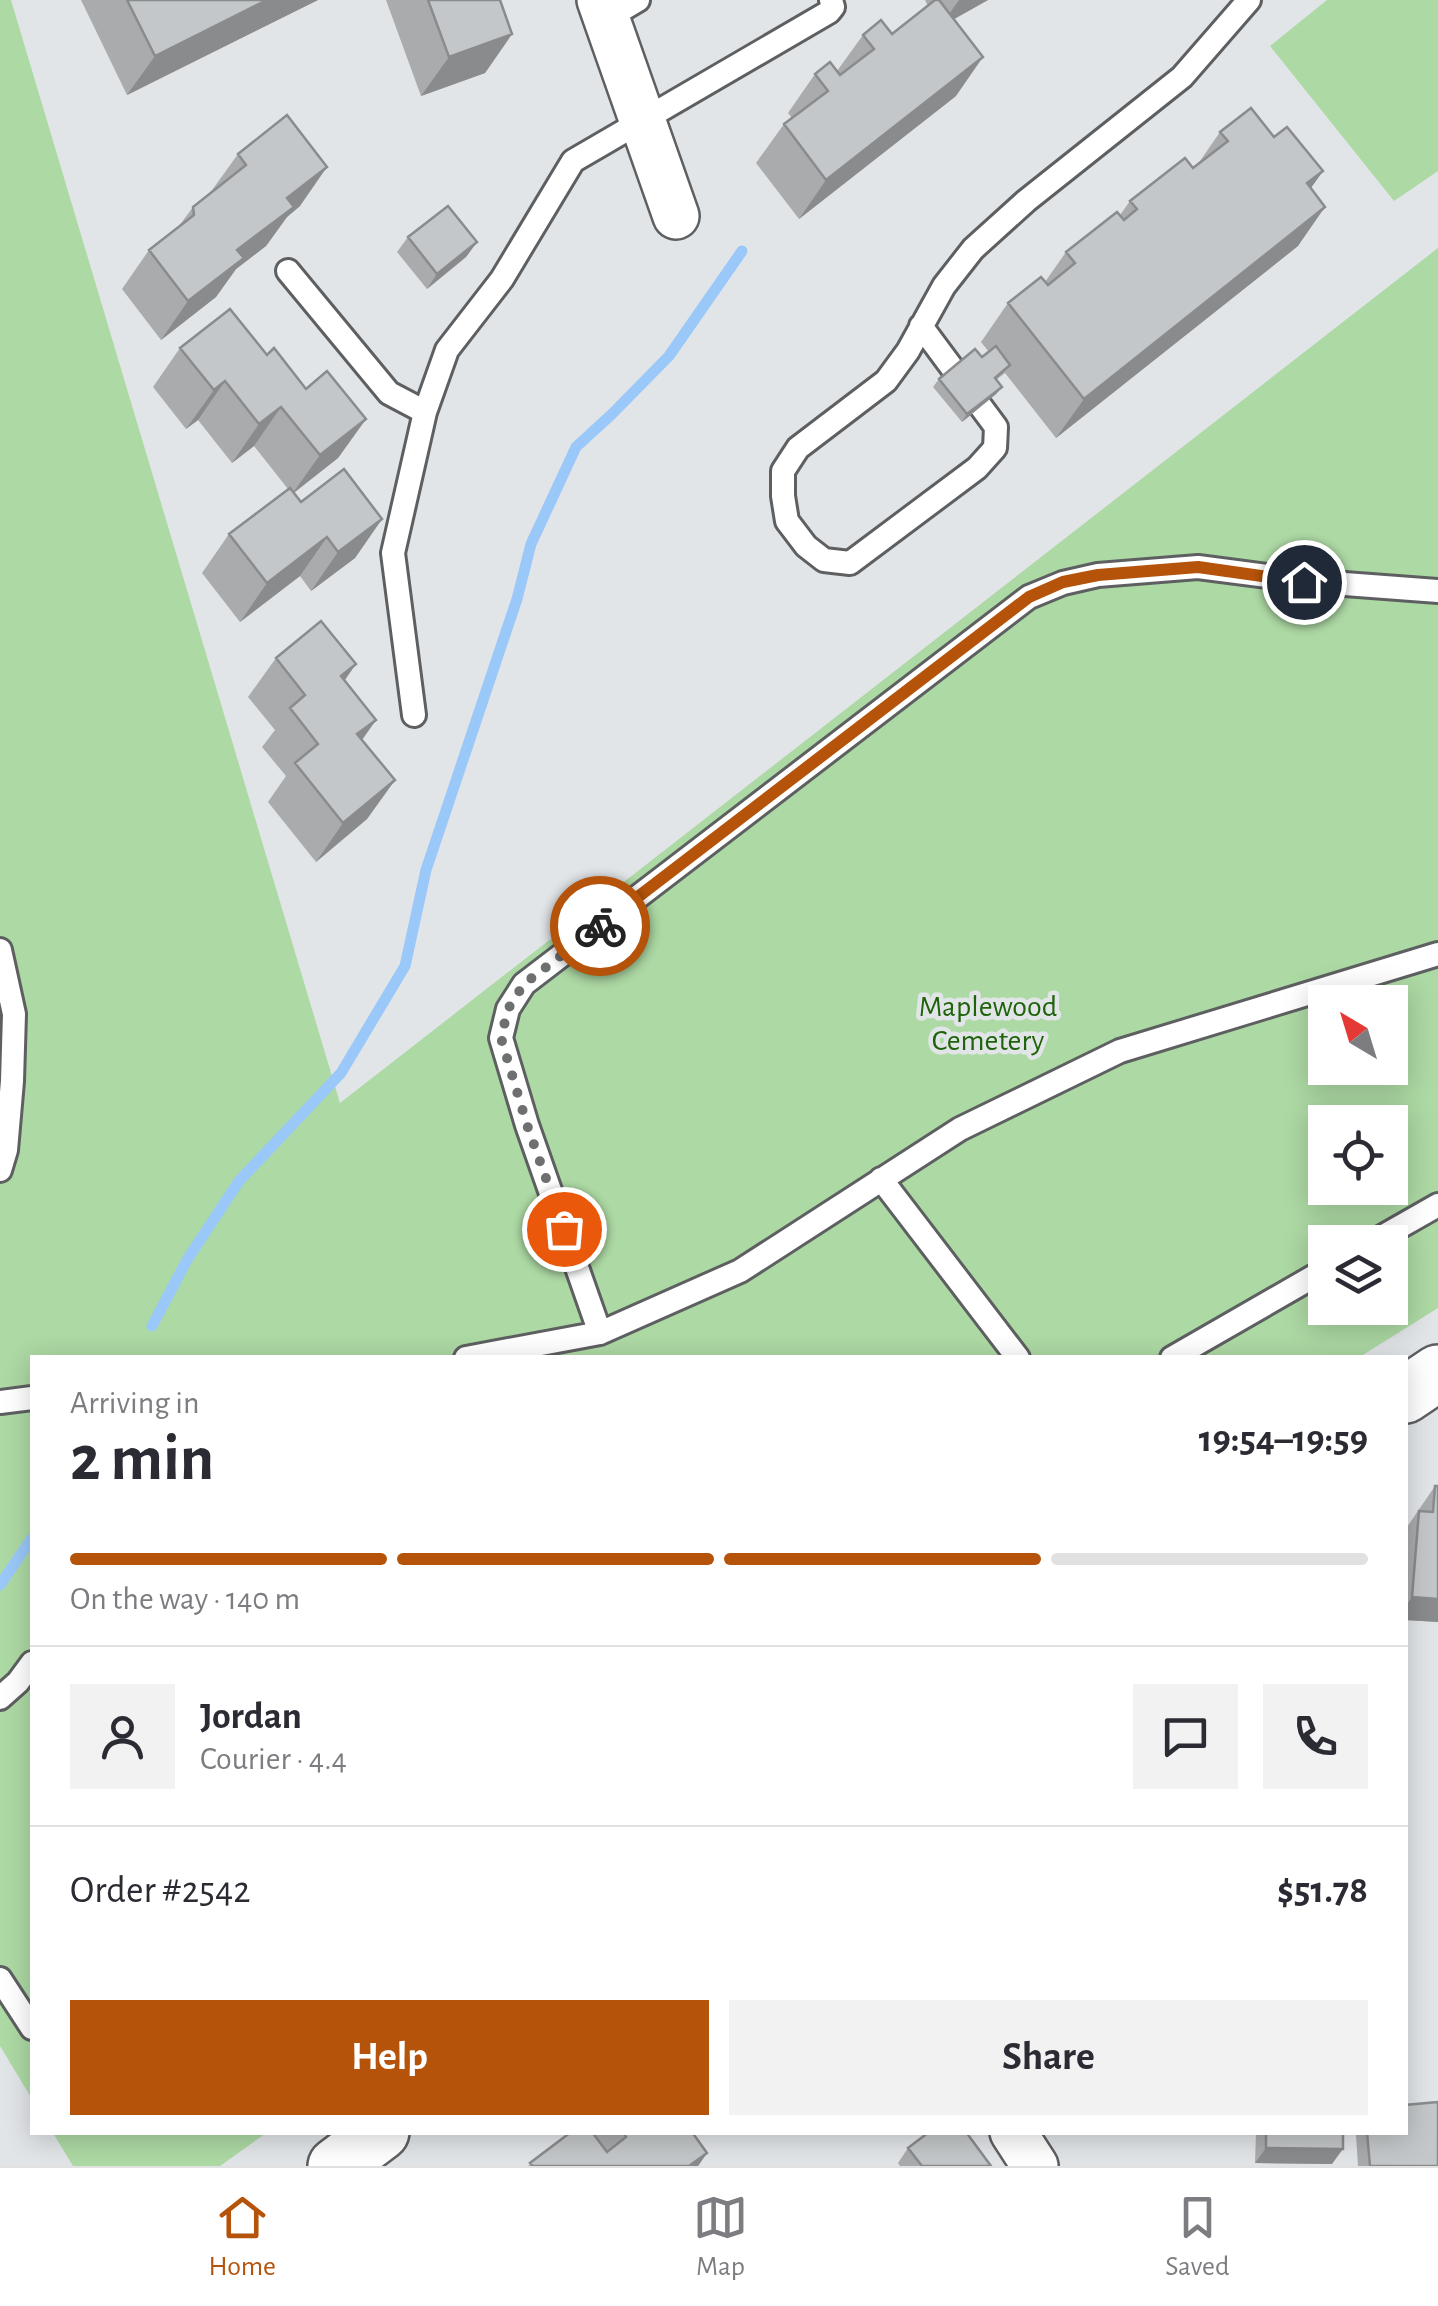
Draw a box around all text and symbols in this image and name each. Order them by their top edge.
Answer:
pin [1262,540,1347,625]
icon: home [1277,555,1332,610]
courier [550,876,650,976]
icon: bike [573,899,628,954]
north arrow [1308,985,1408,1085]
map controls [1308,985,1408,1325]
park label: Maplewood Cemetery [919,992,1057,1056]
button: locate [1308,1105,1408,1205]
pin [522,1187,607,1272]
icon: bag [537,1202,592,1257]
button: layers [1308,1225,1408,1325]
text: Arriving in [70,1387,199,1419]
text: 19:54–19:59 [1199,1421,1368,1459]
text: 2 min [70,1427,214,1492]
text: On the way · 140 m [70,1583,300,1615]
button: person [70,1684,175,1789]
button: chat [1133,1684,1238,1789]
button: phone [1263,1684,1368,1789]
text: Jordan [200,1698,302,1736]
text: Courier · 4.4 [200,1743,347,1775]
text: Order #2542 [70,1872,250,1910]
text: $51.78 [1277,1872,1368,1910]
button: Help [70,2000,709,2115]
button: Share [729,2000,1368,2115]
tab: Home [209,2190,276,2284]
tab: Map [693,2190,748,2284]
tab: Saved [1165,2190,1229,2284]

